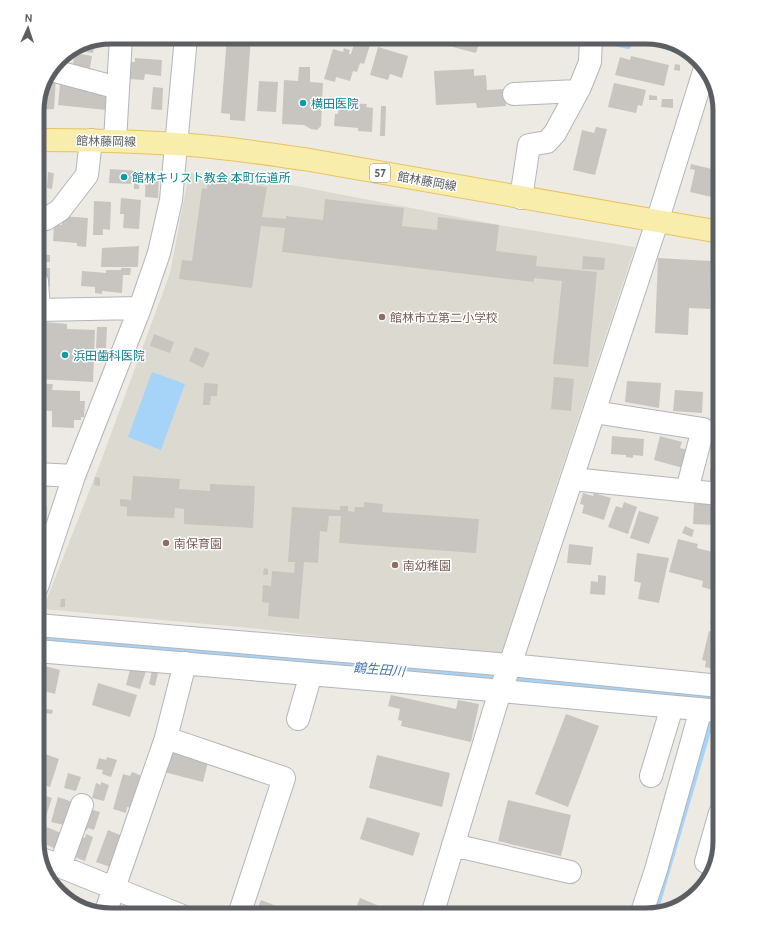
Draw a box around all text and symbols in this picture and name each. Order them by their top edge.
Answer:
north arrow [8,8,48,48]
text: N [24,11,33,25]
place label: 横田医院 [311,96,359,111]
marker: 横田医院 [298,98,308,108]
street label: 館林藤岡線 [76,133,136,149]
road number: 57 [370,164,390,182]
street label: 館林藤岡線 [396,168,458,194]
place label: 館林キリスト教会 本町伝道所 [132,170,291,185]
marker: 館林キリスト教会 本町伝道所 [119,172,129,182]
place label: 館林市立第二小学校 [390,310,498,325]
marker: 館林市立第二小学校 [377,312,387,322]
place label: 浜田歯科医院 [73,348,145,363]
marker: 浜田歯科医院 [60,350,70,360]
place label: 南保育園 [174,536,222,551]
marker: 南保育園 [161,538,171,548]
place label: 南幼稚園 [403,558,451,573]
marker: 南幼稚園 [390,560,400,570]
water label: 鶴生田川 [352,659,408,679]

